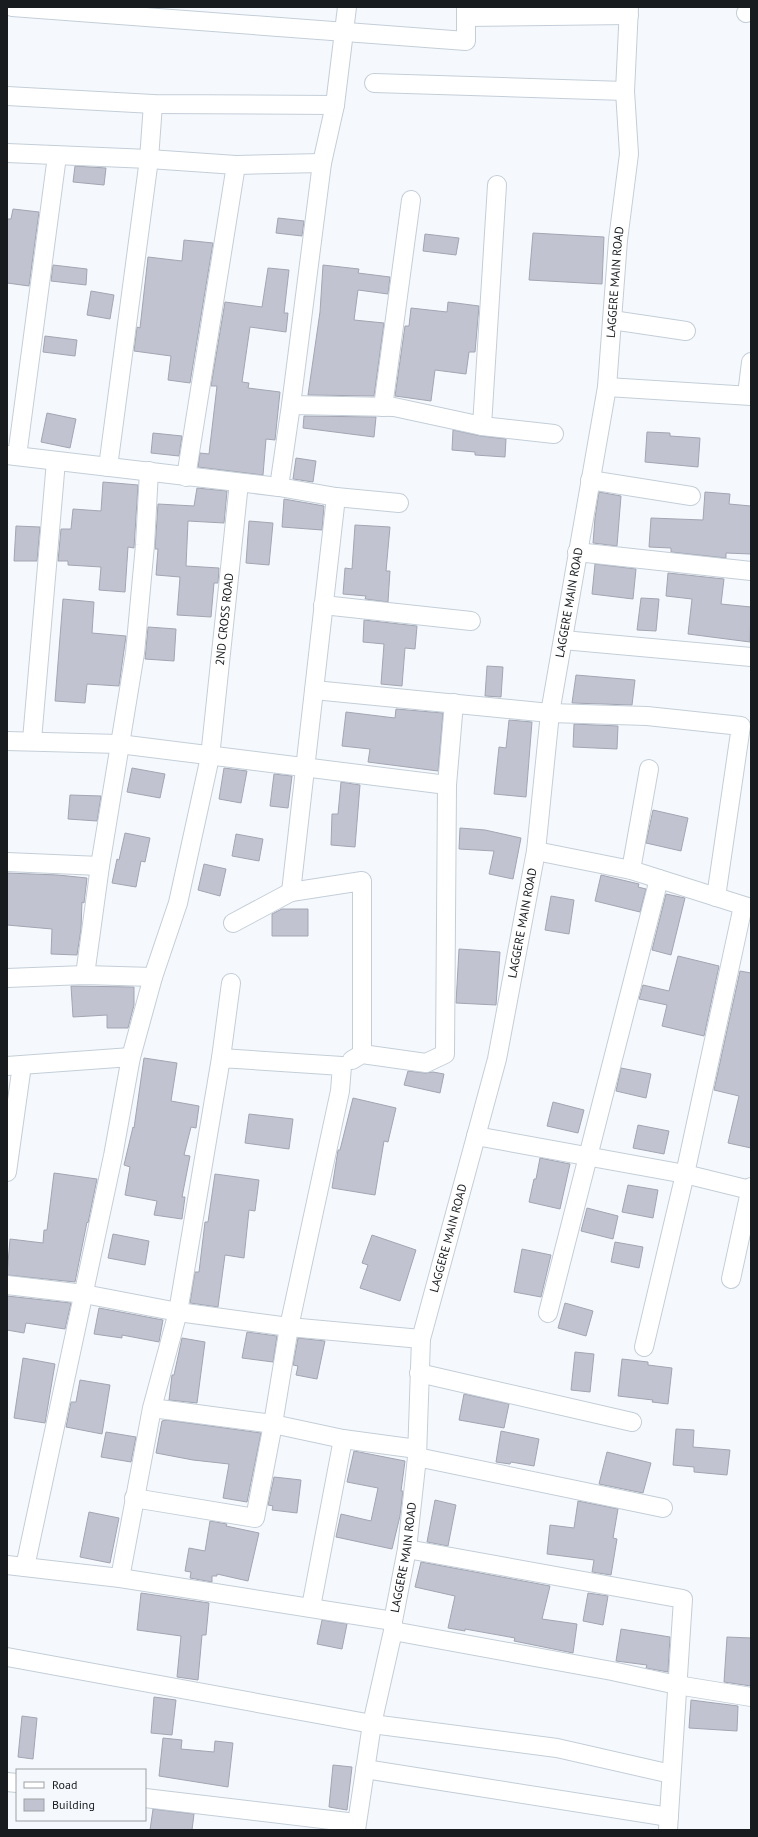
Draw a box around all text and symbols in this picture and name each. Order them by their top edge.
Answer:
street label: LAGGERE MAIN ROAD [603,225,627,338]
street label: LAGGERE MAIN ROAD [552,546,586,659]
street label: 2ND CROSS ROAD [212,572,236,666]
street label: LAGGERE MAIN ROAD [504,866,540,979]
street label: LAGGERE MAIN ROAD [426,1182,470,1294]
street label: LAGGERE MAIN ROAD [387,1501,419,1614]
legend [16,1769,146,1821]
text: Road [52,1777,77,1792]
text: Building [52,1797,95,1812]

